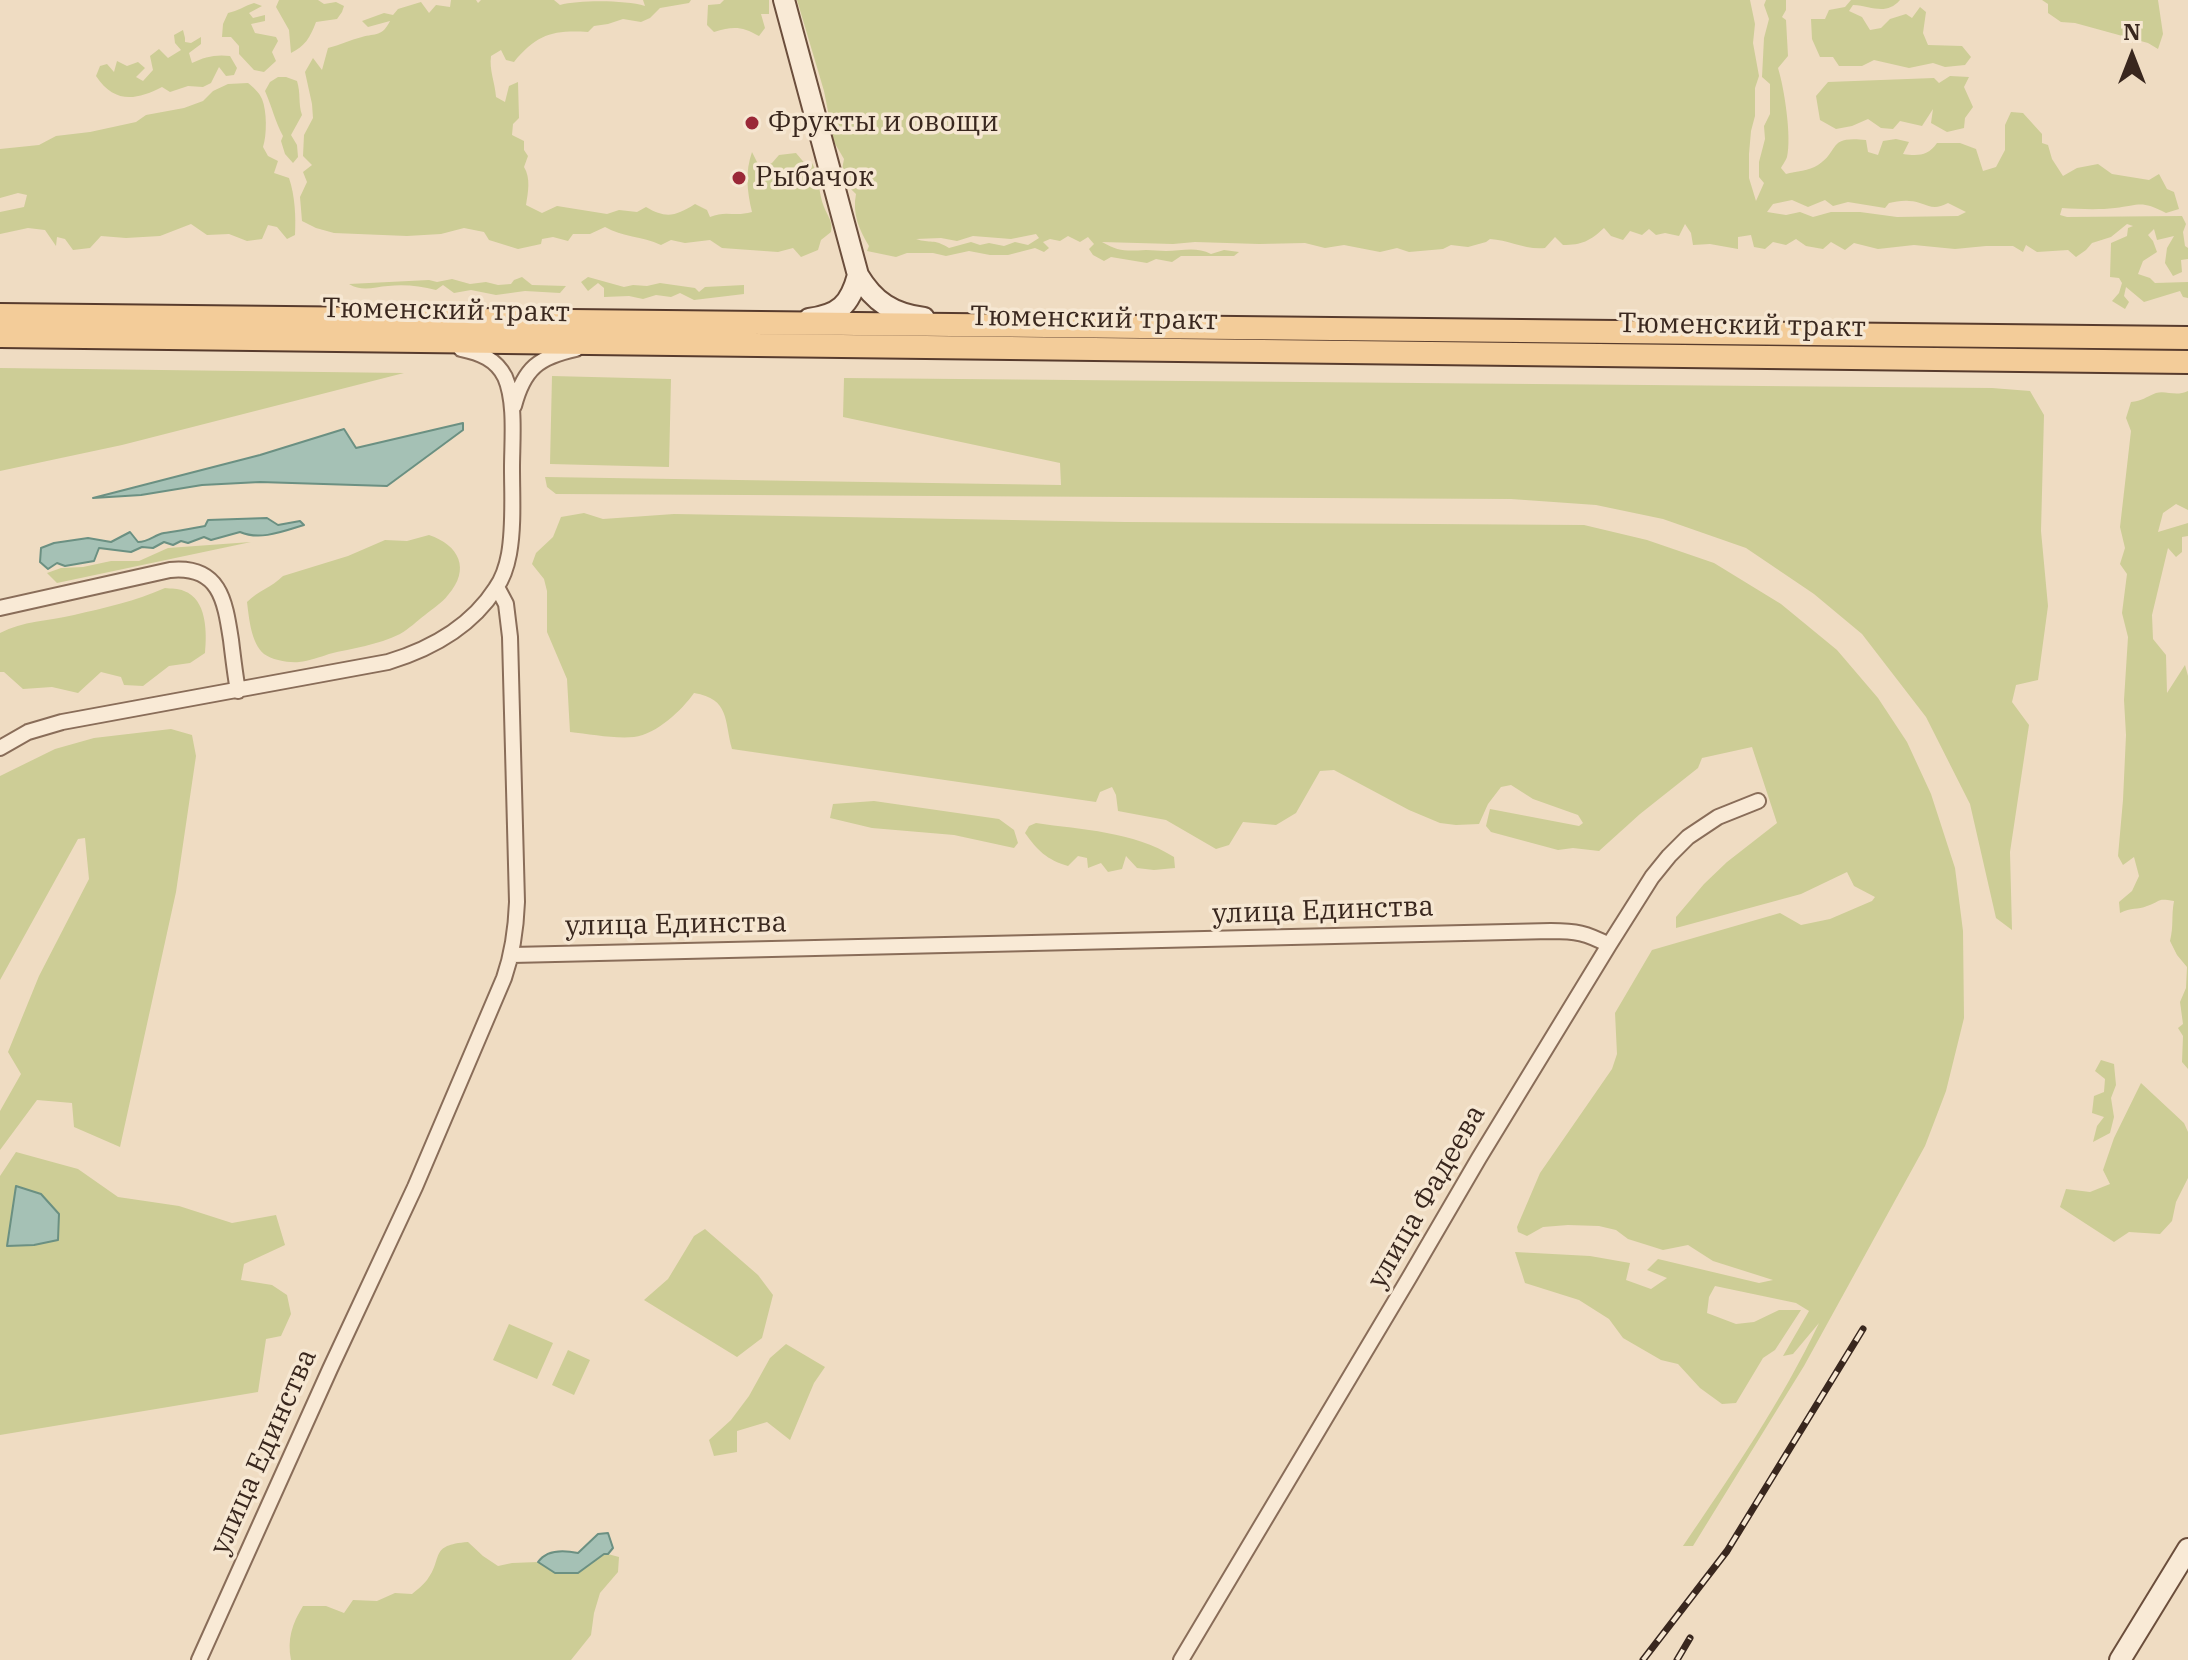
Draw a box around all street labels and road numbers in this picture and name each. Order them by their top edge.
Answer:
street label: Тюменский тракт [322,292,570,330]
street label: Тюменский тракт [970,300,1218,338]
street label: Тюменский тракт [1618,307,1866,345]
street label: улица Единства [1212,890,1434,932]
street label: улица Единства [565,906,787,944]
street label: улица Фадеева [1361,1099,1493,1295]
street label: улица Единства [204,1344,324,1560]

